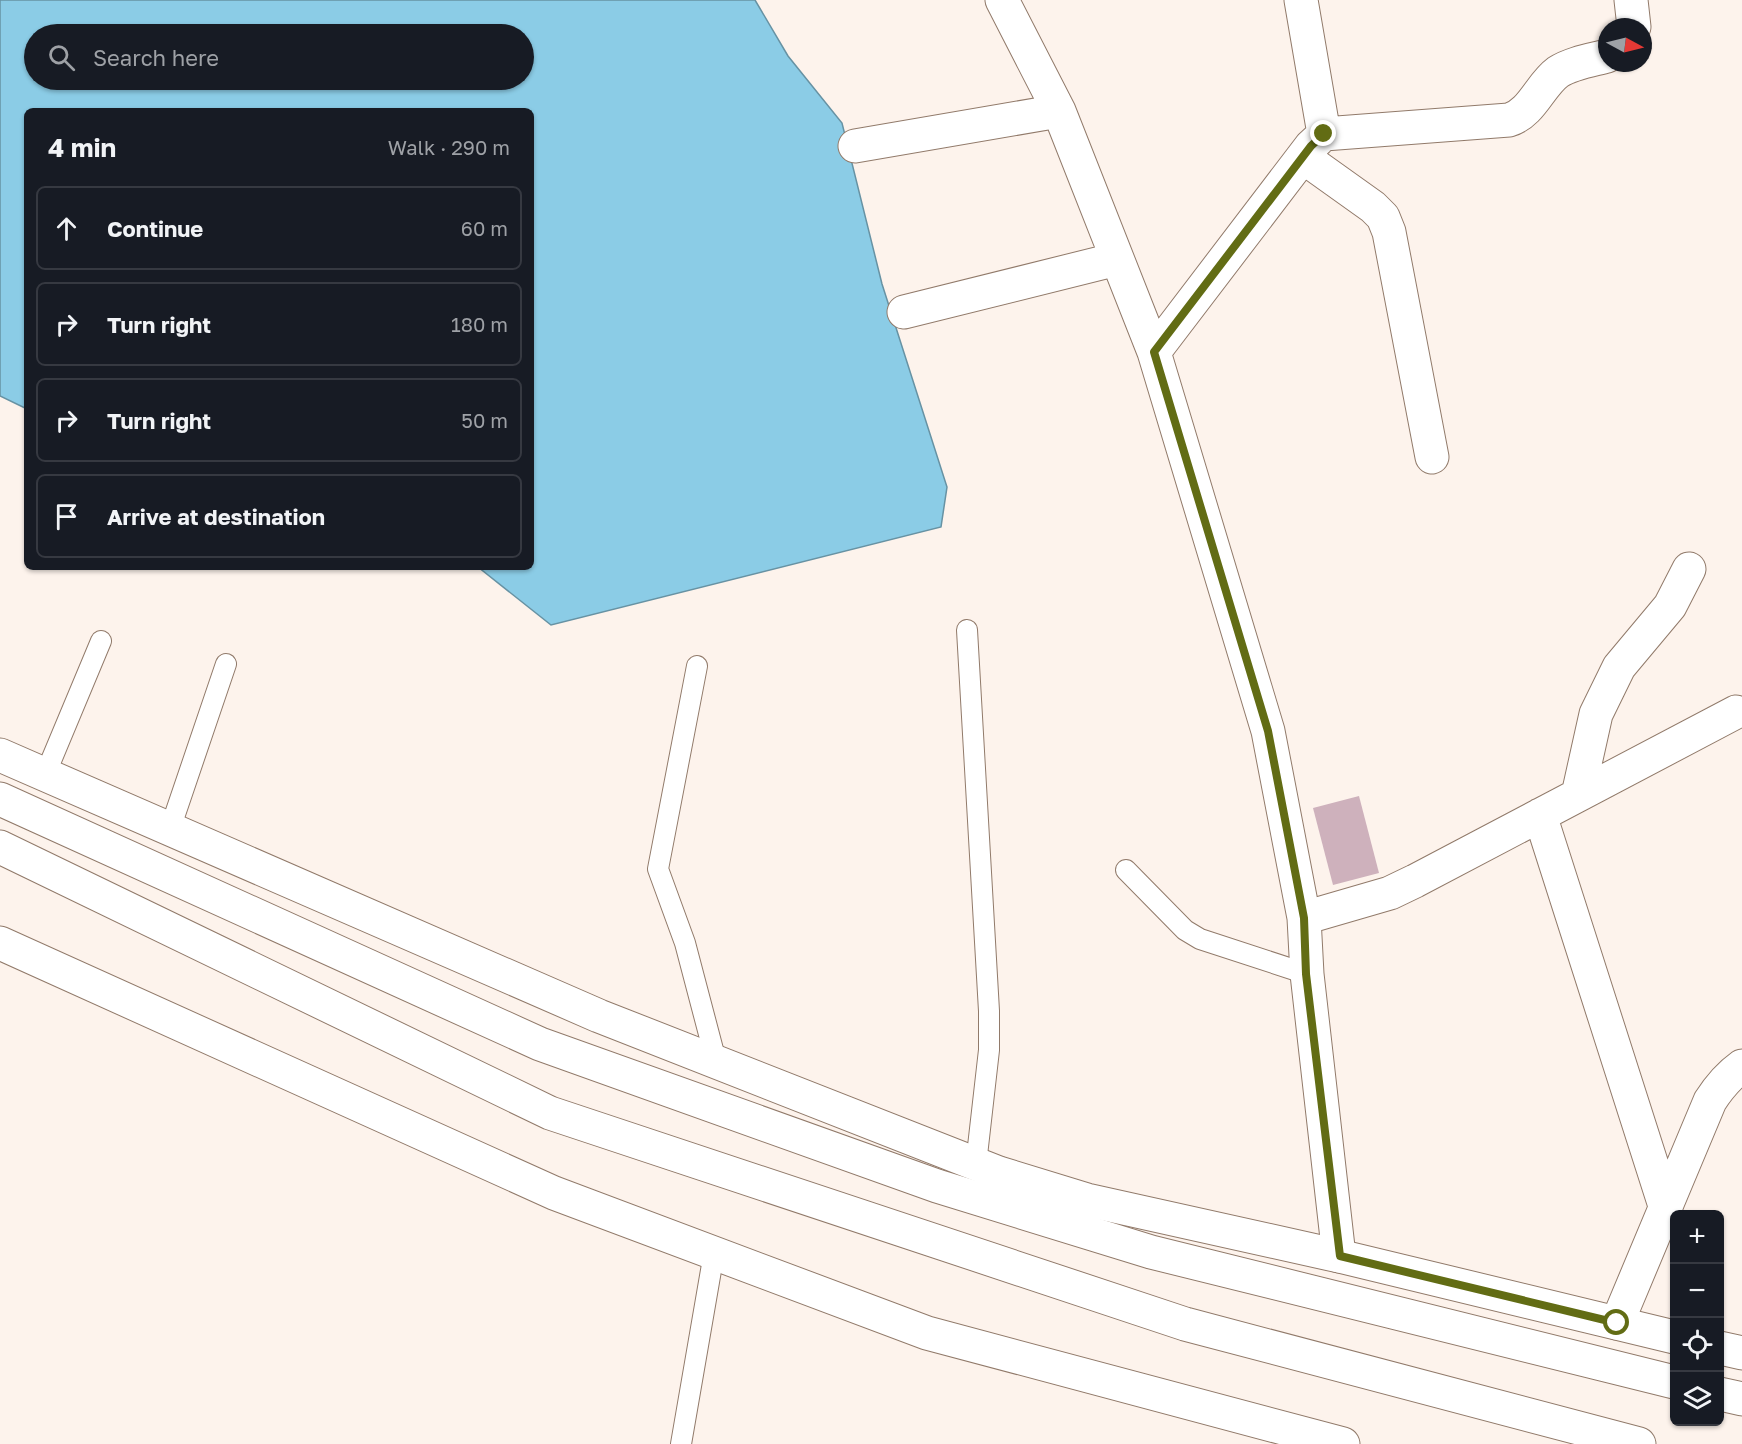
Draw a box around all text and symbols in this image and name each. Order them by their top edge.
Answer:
north arrow [1598,18,1652,72]
search box [24,24,534,90]
icon: search [45,41,78,74]
text: Search here [93,44,219,71]
route end [1310,120,1336,146]
text: 4 min [48,132,116,163]
text: Walk · 290 m [388,135,510,159]
icon: ahead [50,212,83,245]
text: Continue [107,215,203,242]
text: 60 m [461,216,508,240]
icon: right [50,308,83,341]
text: Turn right [107,311,211,338]
text: 180 m [451,312,508,336]
icon: right [50,404,83,437]
text: Turn right [107,407,211,434]
text: 50 m [461,408,508,432]
icon: arrive [50,500,83,533]
text: Arrive at destination [107,503,325,530]
map controls [1670,1210,1724,1426]
button: + [1670,1210,1724,1264]
button: − [1670,1264,1724,1318]
route start [1603,1309,1629,1335]
button: locate [1670,1318,1724,1372]
button: layers [1670,1372,1724,1426]

